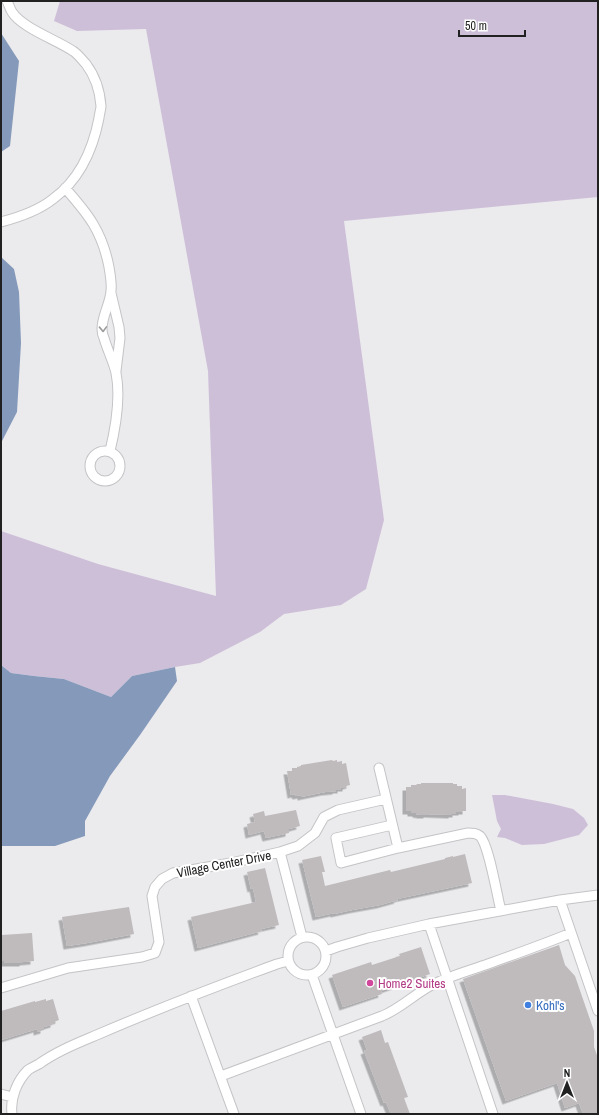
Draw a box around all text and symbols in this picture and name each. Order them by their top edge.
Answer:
scale bar [459,12,525,38]
text: 50 m [465,18,487,34]
one-way arrow [99,327,107,333]
street label: Village Center Drive [175,847,273,881]
place label: Home2 Suites [378,975,446,992]
marker: Home2 Suites [365,978,375,988]
place label: Kohl's [536,997,565,1014]
marker: Kohl's [523,1000,533,1010]
north arrow [547,1063,587,1103]
text: N [564,1066,570,1080]

